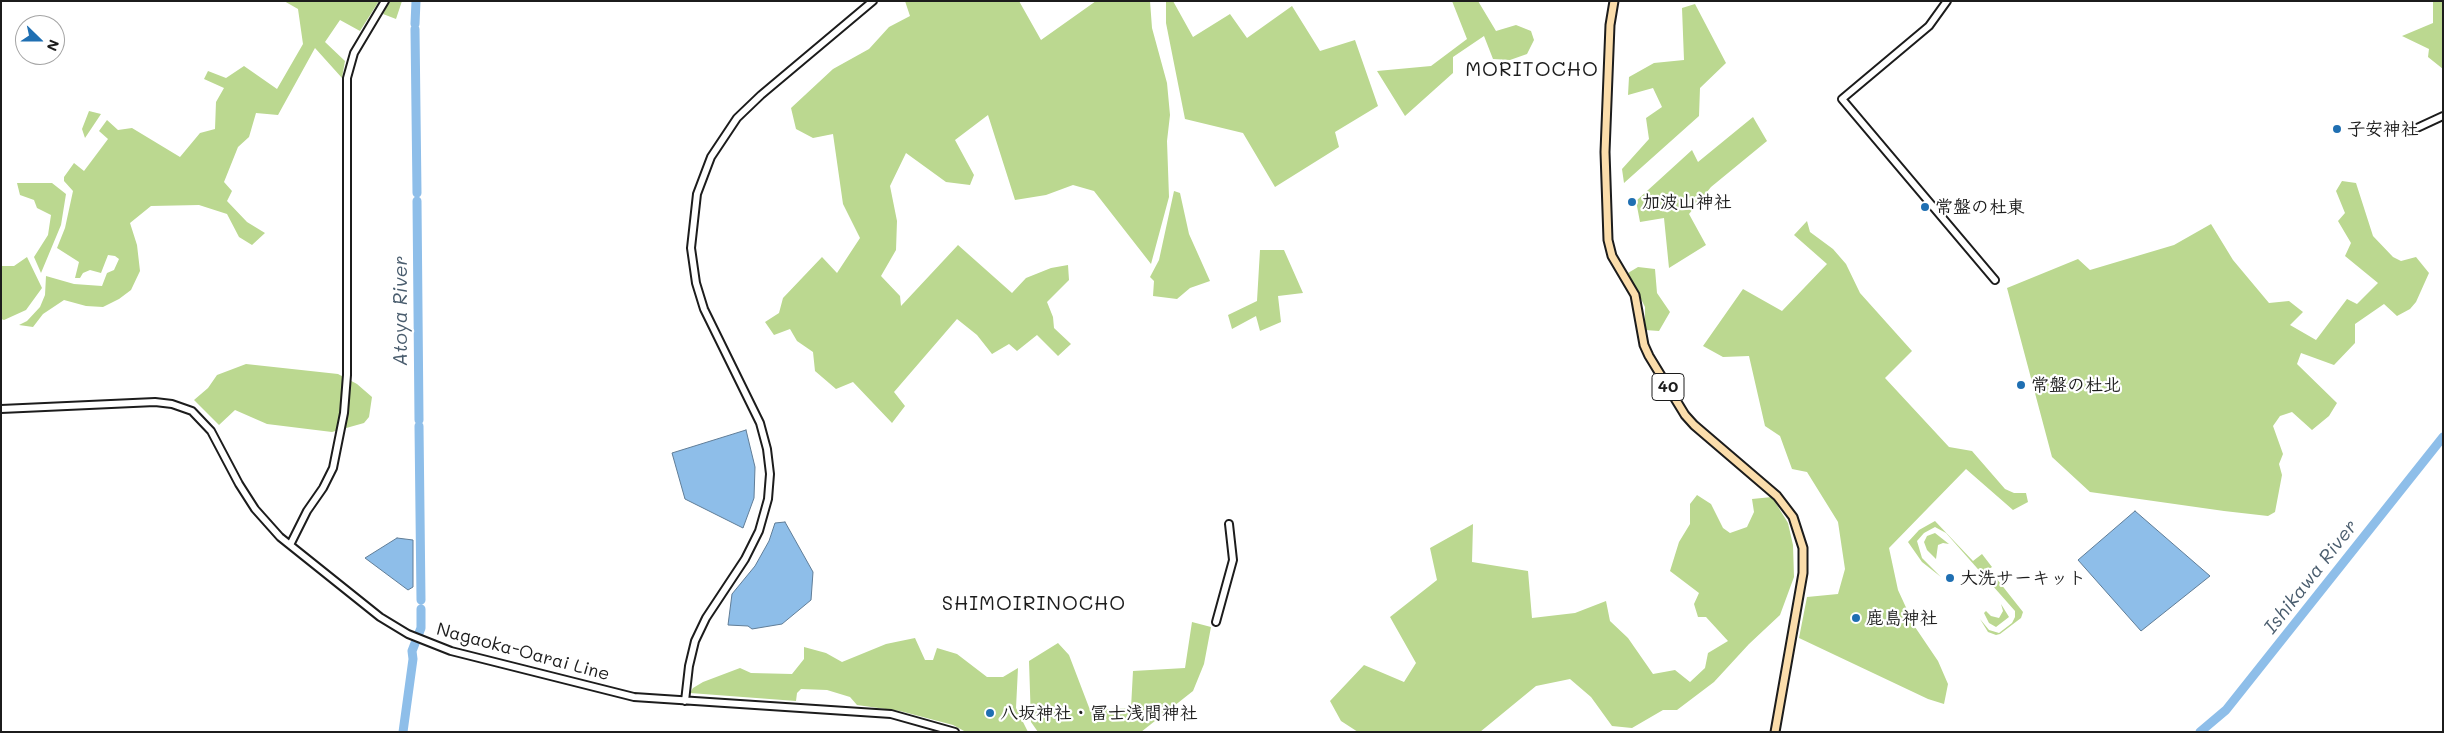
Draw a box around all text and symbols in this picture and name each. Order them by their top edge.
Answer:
north arrow [15,15,65,65]
text: N [43,37,64,54]
district label: MORITOCHO [1464,58,1600,82]
place label: 子安神社 [2347,118,2419,140]
marker: 子安神社 [2331,123,2343,135]
place label: 加波山神社 [1642,191,1732,213]
marker: 加波山神社 [1626,196,1638,208]
place label: 常盤の杜東 [1935,196,2025,218]
marker: 常盤の杜東 [1919,201,1931,213]
water label: Atoya River [390,256,412,366]
road number: 40 [1652,374,1684,401]
place label: 常盤の杜北 [2031,374,2121,396]
marker: 常盤の杜北 [2015,379,2027,391]
water label: Ishikawa River [2260,516,2362,638]
place label: 大洗サーキット [1960,567,2086,589]
marker: 大洗サーキット [1944,572,1956,584]
district label: SHIMOIRINOCHO [940,592,1128,616]
place label: 鹿島神社 [1866,607,1938,629]
marker: 鹿島神社 [1850,612,1862,624]
street label: Nagaoka-Oarai Line [434,618,612,686]
place label: 八坂神社・冨士浅間神社 [1000,702,1198,724]
marker: 八坂神社・冨士浅間神社 [984,707,996,719]

